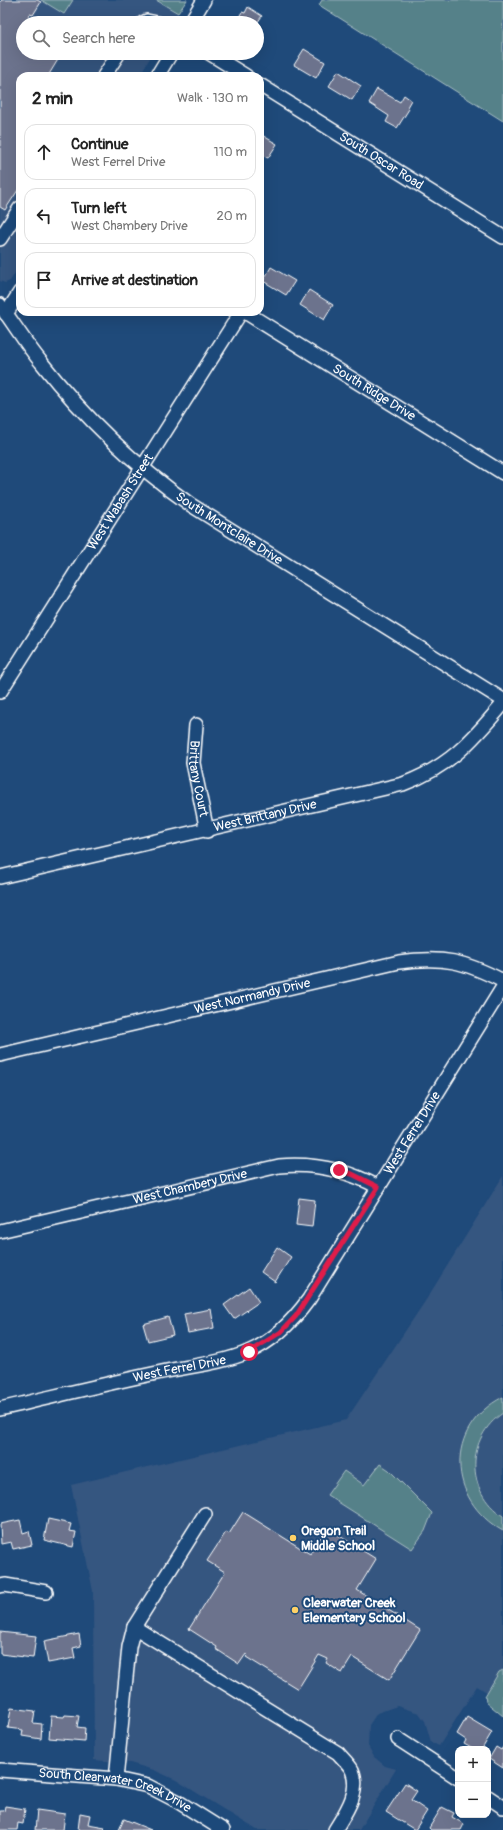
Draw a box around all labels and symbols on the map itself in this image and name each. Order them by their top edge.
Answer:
street label: South Oscar Road [336,128,426,193]
street label: South Ridge Drive [329,361,419,425]
street label: West Wabash Street [84,450,157,553]
street label: South Montclaire Drive [172,489,286,569]
street label: Brittany Court [185,740,212,819]
street label: West Brittany Drive [212,796,319,835]
street label: West Normandy Drive [192,975,313,1018]
street label: West Ferrel Drive [381,1088,444,1177]
route end [330,1161,348,1179]
street label: West Chambery Drive [131,1166,249,1208]
route start [240,1343,258,1361]
street label: West Ferrel Drive [131,1352,228,1386]
place label: Oregon Trail Middle School [301,1523,375,1554]
marker: Oregon Trail Middle School [288,1533,298,1543]
place label: Clearwater Creek Elementary School [303,1595,406,1626]
marker: Clearwater Creek Elementary School [290,1605,300,1615]
street label: South Clearwater Creek Drive [38,1765,195,1816]

